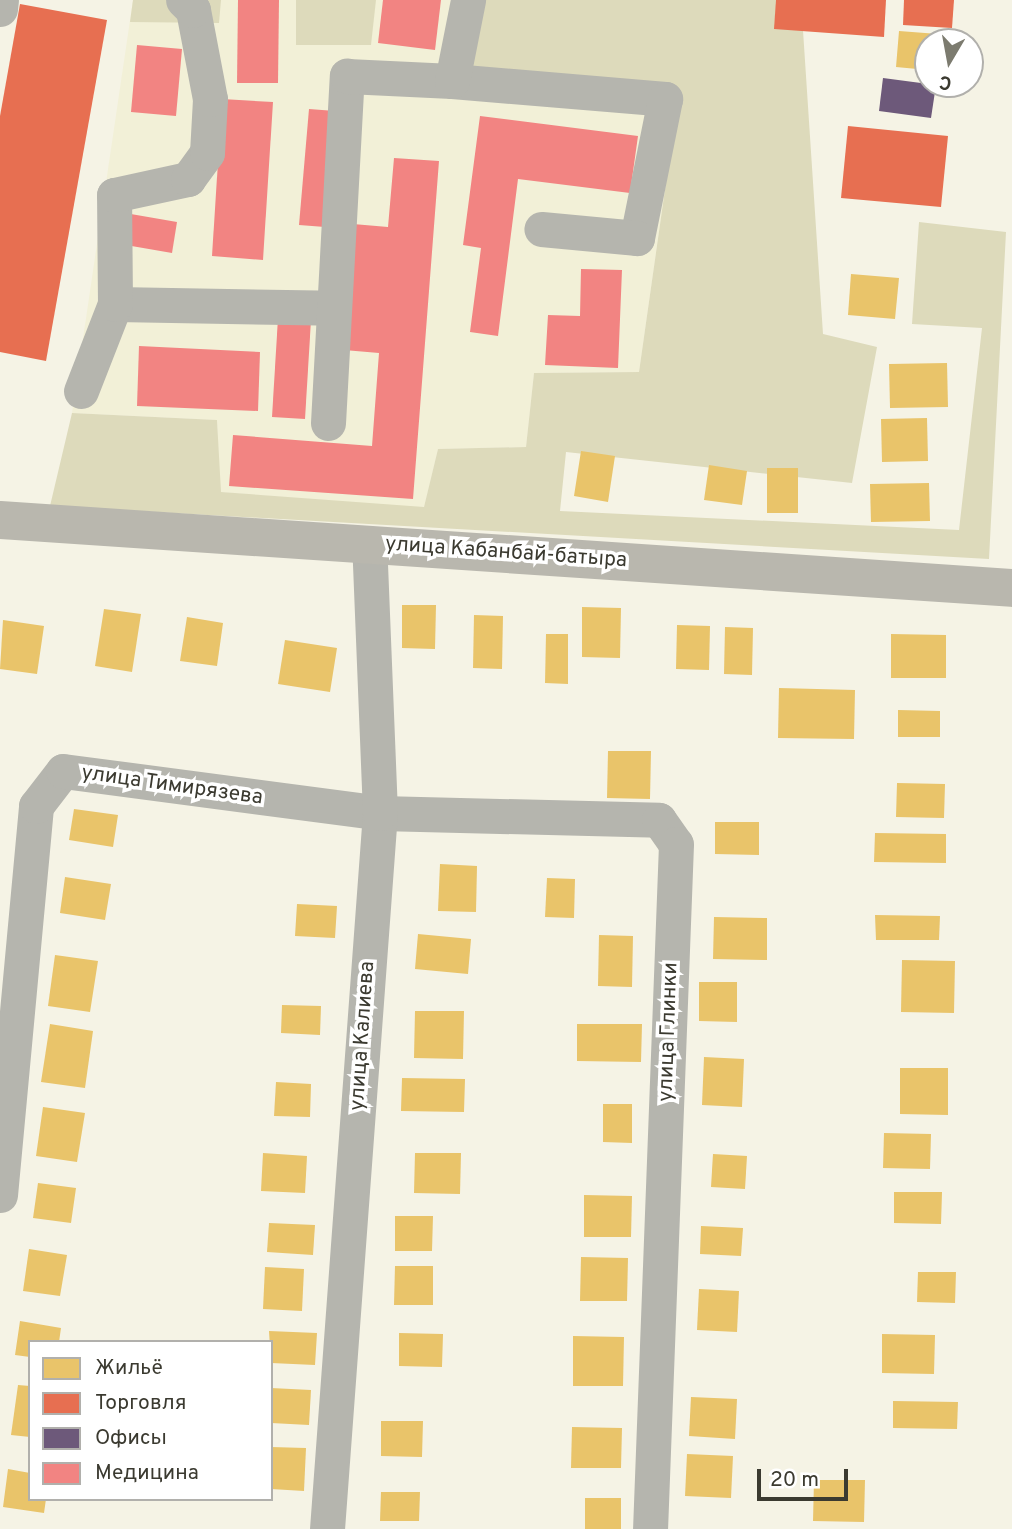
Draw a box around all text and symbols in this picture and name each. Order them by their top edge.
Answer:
north arrow [914,28,984,98]
text: С [938,69,954,95]
street label: улица Кабанбай-батыра [384,532,628,574]
street label: улица Тимирязева [79,761,265,811]
street label: улица Калиева [345,960,381,1112]
street label: улица Глинки [654,962,684,1102]
legend [28,1340,273,1501]
text: Жильё [95,1355,163,1382]
text: Торговля [95,1390,186,1417]
text: Офисы [95,1425,167,1452]
scale bar [760,1456,851,1500]
text: Медицина [95,1460,199,1487]
text: 20 m [770,1467,819,1494]

